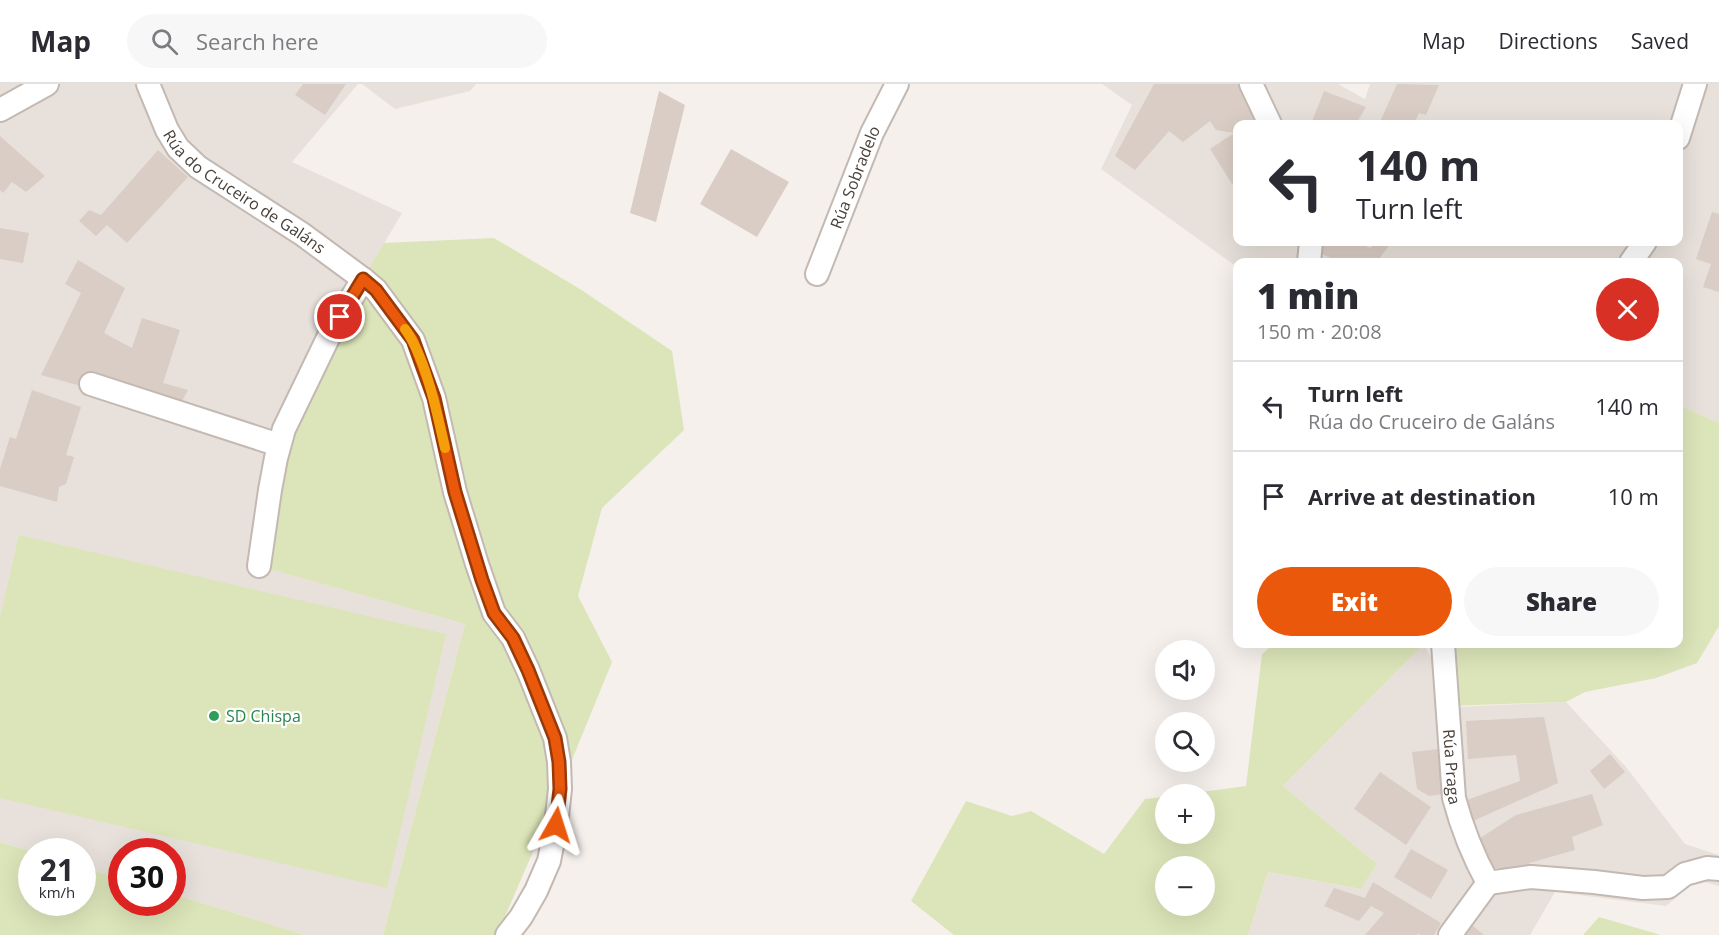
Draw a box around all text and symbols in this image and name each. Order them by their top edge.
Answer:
search box [127,14,547,68]
text: Map [30,22,91,60]
icon: search [148,25,181,58]
text: Search here [196,26,319,56]
text: Map [1422,27,1465,55]
text: Directions [1498,27,1598,55]
text: Saved [1631,27,1689,55]
street label: Rúa Sobradelo [825,122,885,232]
street label: Rúa do Cruceiro de Galáns [158,125,330,259]
text: 140 m [1356,136,1480,193]
icon: left [1257,144,1335,222]
text: Turn left [1356,190,1463,227]
text: 1 min [1257,271,1359,320]
button: close [1596,278,1659,341]
pin [314,291,365,342]
icon: arrive [323,300,356,333]
text: 150 m · 20:08 [1257,318,1382,345]
text: Turn left [1308,378,1403,408]
icon: left [1257,390,1290,423]
text: 140 m [1595,391,1659,421]
text: Rúa do Cruceiro de Galáns [1308,408,1555,435]
icon: arrive [1257,480,1290,513]
text: Arrive at destination [1308,481,1536,511]
text: 10 m [1608,481,1659,511]
button: Exit [1257,567,1452,636]
button: Share [1464,567,1659,636]
map controls [1155,640,1215,916]
button: sound [1155,640,1215,700]
place label: SD Chispa [226,705,301,727]
marker: SD Chispa [207,709,221,723]
button: search [1155,712,1215,772]
street label: Rúa Praga [1438,728,1466,807]
button: + [1155,784,1215,844]
position arrow [524,793,588,857]
speed limit sign: 30 [108,838,186,916]
text: 21 [40,849,74,890]
button: − [1155,856,1215,916]
text: km/h [39,882,75,902]

